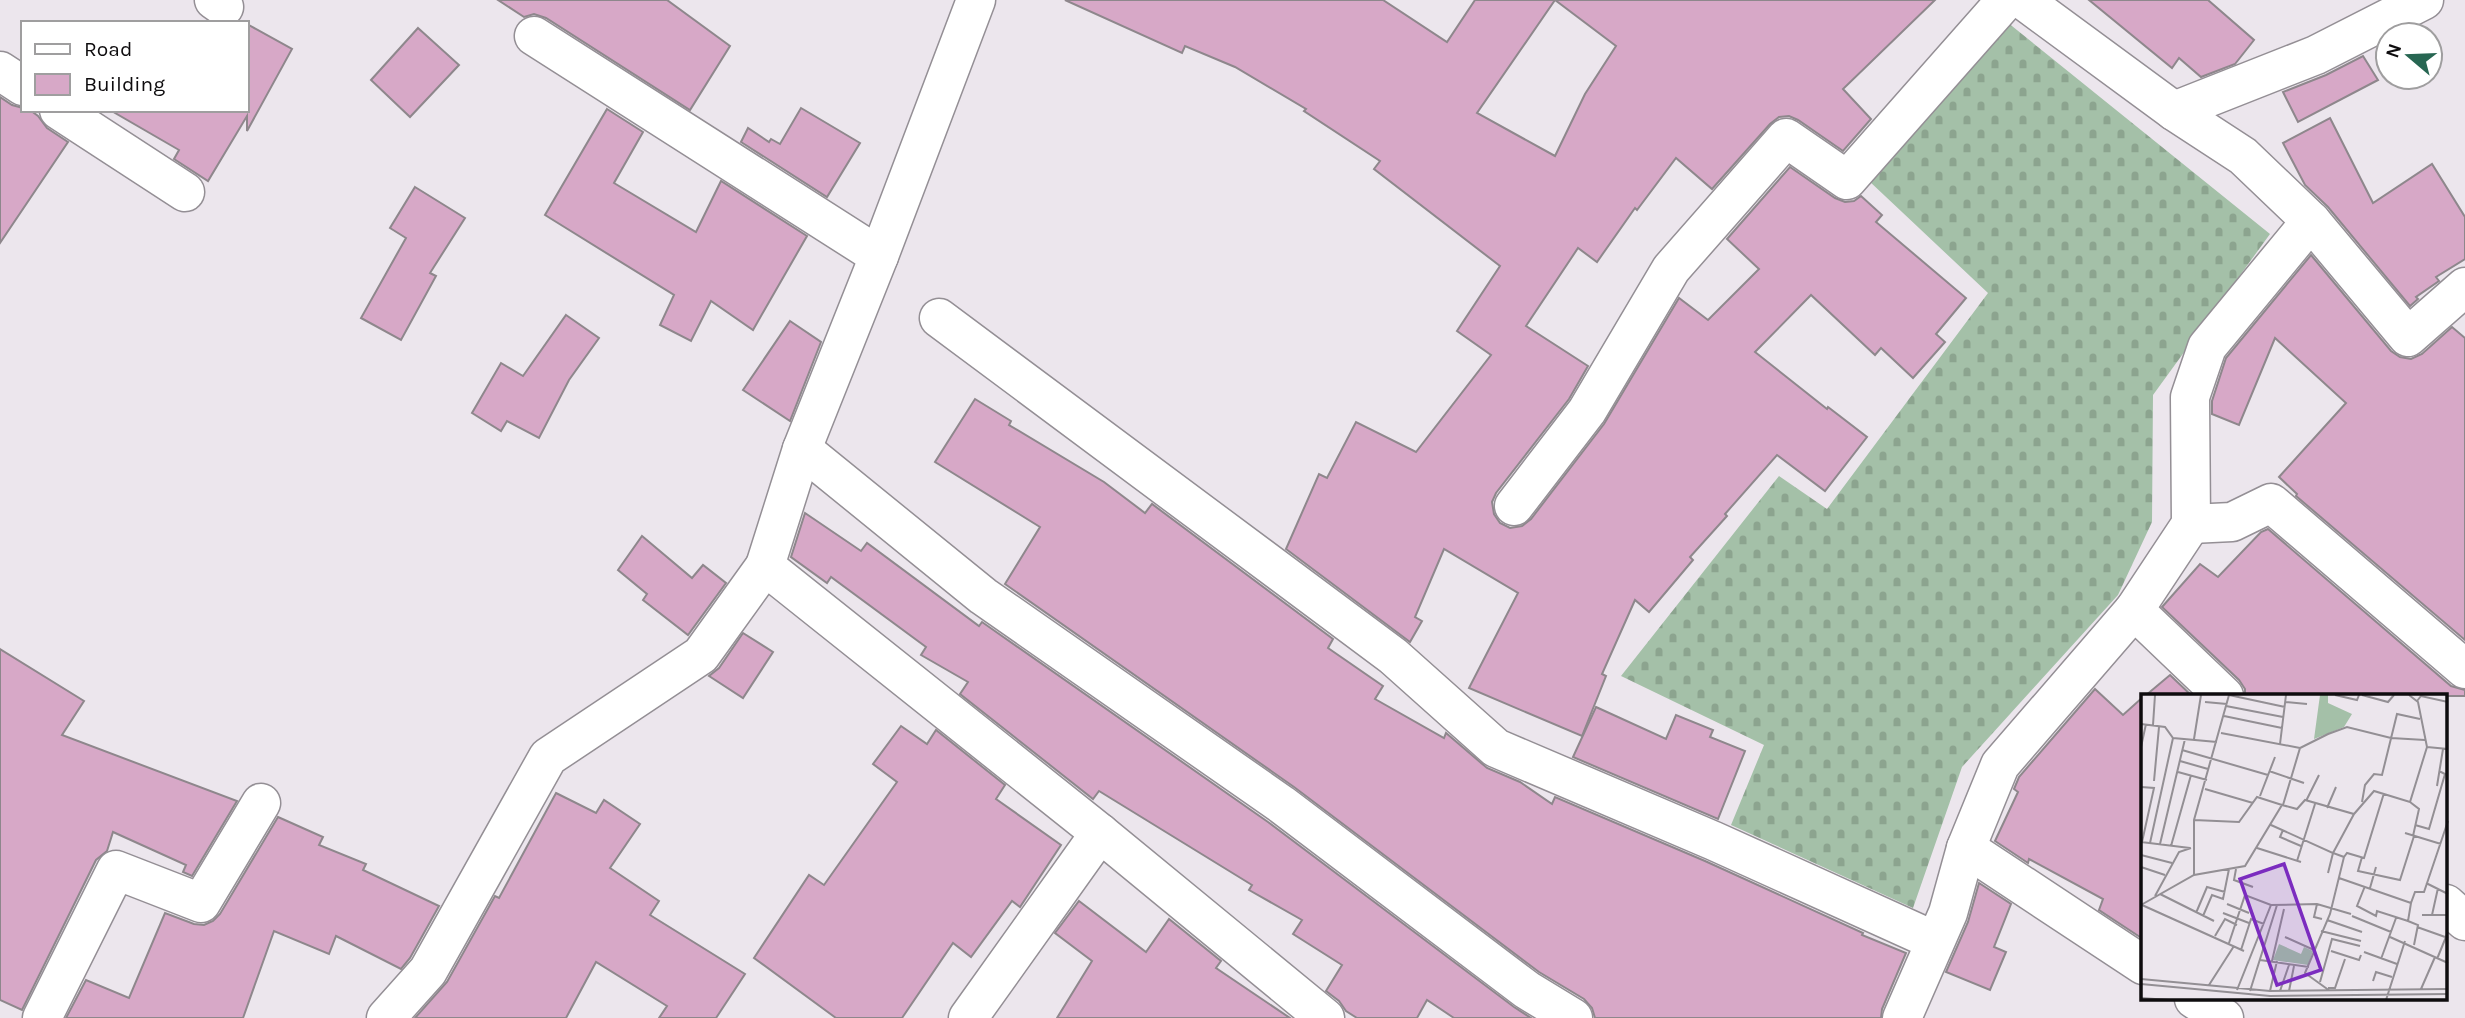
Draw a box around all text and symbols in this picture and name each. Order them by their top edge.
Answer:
legend [21,21,248,112]
north arrow [2374,21,2444,91]
text: Road [84,37,132,61]
text: N [2381,41,2406,61]
text: Building [84,72,165,96]
inset map [2141,694,2448,1000]

